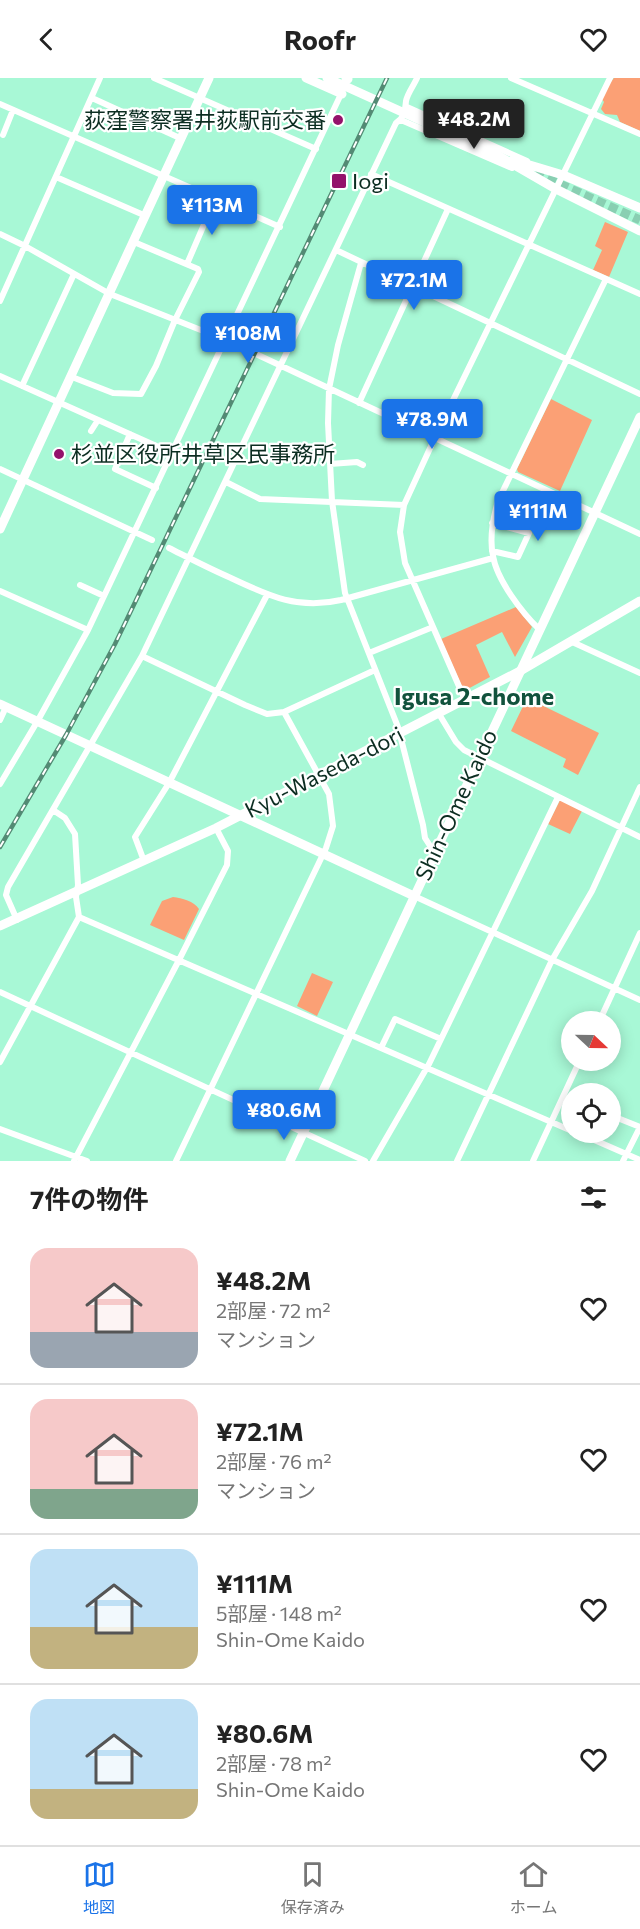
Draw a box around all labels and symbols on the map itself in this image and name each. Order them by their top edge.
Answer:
pin: ¥48.2M [425,99,523,150]
place label: 荻窪警察署井荻駅前交番 [84,106,326,133]
marker: 荻窪警察署井荻駅前交番 [331,113,345,127]
place label: Iogi [352,167,389,194]
marker: Iogi [330,172,348,190]
pin: ¥113M [170,185,254,236]
pin: ¥72.1M [365,260,463,311]
pin: ¥108M [206,313,290,364]
pin: ¥78.9M [383,399,481,450]
place label: 杉並区役所井草区民事務所 [71,440,335,467]
marker: 杉並区役所井草区民事務所 [52,447,66,461]
pin: ¥111M [496,491,580,542]
district label: Igusa 2-chome [394,681,554,710]
street label: Kyu-Waseda-dori [240,720,407,823]
street label: Shin-Ome Kaido [409,725,502,885]
north arrow [561,1011,621,1071]
pin: ¥80.6M [235,1090,333,1141]

